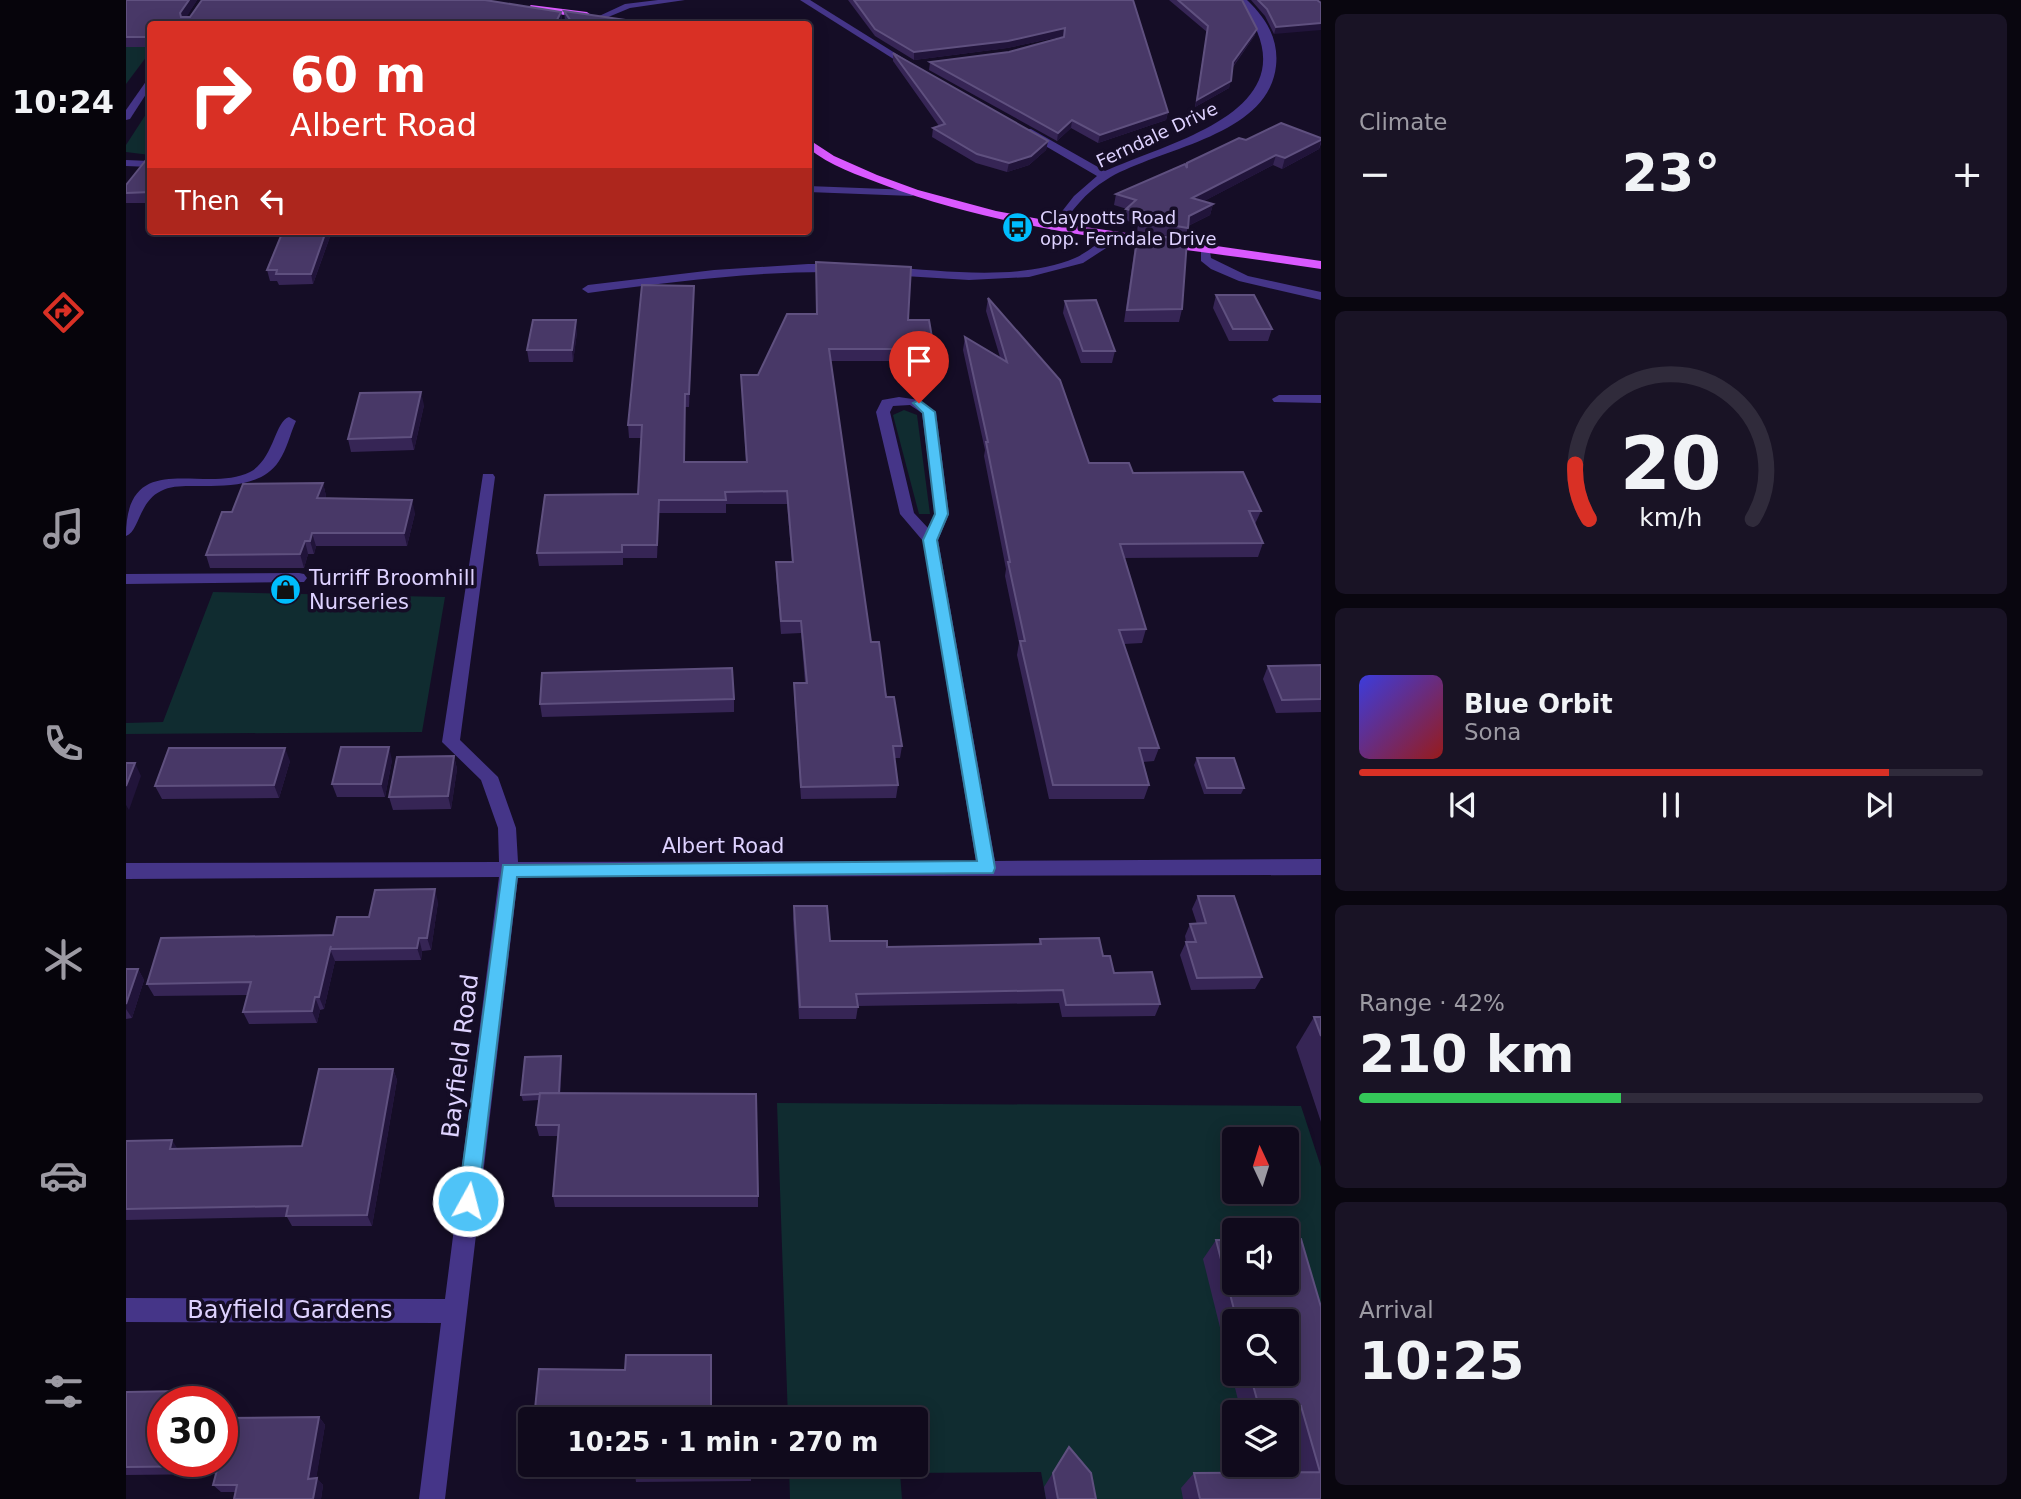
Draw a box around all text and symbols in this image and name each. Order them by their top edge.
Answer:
text: 60 m [290,47,426,104]
icon: right [175,49,266,140]
text: 10:24 [12,83,114,121]
street label: Ferndale Drive [1093,97,1221,172]
text: Albert Road [290,106,477,144]
text: Climate [1359,109,1448,135]
text: 23° [1622,143,1720,203]
text: − [1359,152,1391,196]
text: + [1951,152,1983,196]
icon: left [254,182,292,220]
text: Then [175,186,240,216]
place label: Claypotts Road opp. Ferndale Drive [1040,207,1216,249]
bus stop icon: Claypotts Road opp. Ferndale Drive [1000,211,1034,245]
icon: directions [39,288,88,337]
pin [889,331,949,403]
icon: arrive [900,342,938,380]
text: 20 [1620,421,1722,506]
text: km/h [1639,502,1703,531]
icon: music [39,504,88,553]
place label: Turriff Broomhill Nurseries [308,566,475,614]
shop icon: Turriff Broomhill Nurseries [269,573,303,607]
text: Blue Orbit [1464,689,1613,719]
icon: phone [39,719,88,768]
text: Sona [1464,719,1521,745]
icon: previous [1444,786,1482,824]
icon: pause [1652,786,1690,824]
icon: next [1860,786,1898,824]
street label: Albert Road [662,834,784,858]
icon: climate [39,935,88,984]
street label: Bayfield Road [436,972,484,1140]
text: Range · 42% [1359,990,1505,1016]
text: 210 km [1359,1024,1574,1084]
north arrow [1222,1127,1298,1204]
map controls [1222,1127,1299,1477]
icon: car [39,1151,88,1200]
position arrow [431,1164,505,1238]
button: sound [1222,1218,1299,1295]
street label: Bayfield Gardens [187,1296,393,1324]
text: Arrival [1359,1297,1434,1323]
button: search [1222,1309,1299,1386]
text: 10:25 [1359,1331,1525,1391]
icon: filters [39,1367,88,1416]
speed limit sign: 30 [147,1386,238,1477]
button: layers [1222,1400,1299,1477]
text: 10:25 · 1 min · 270 m [568,1427,878,1457]

